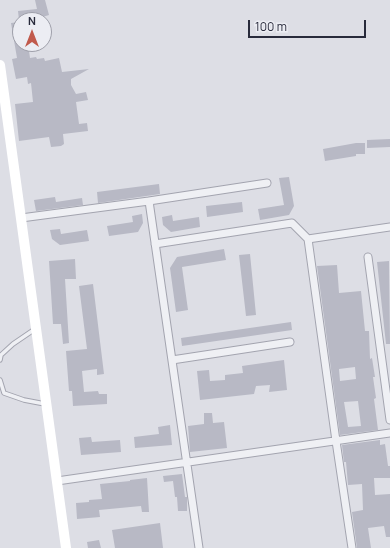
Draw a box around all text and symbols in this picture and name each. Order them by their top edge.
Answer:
north arrow [12,12,52,52]
scale bar [250,12,368,38]
text: N [28,13,36,28]
text: 100 m [255,18,287,35]

